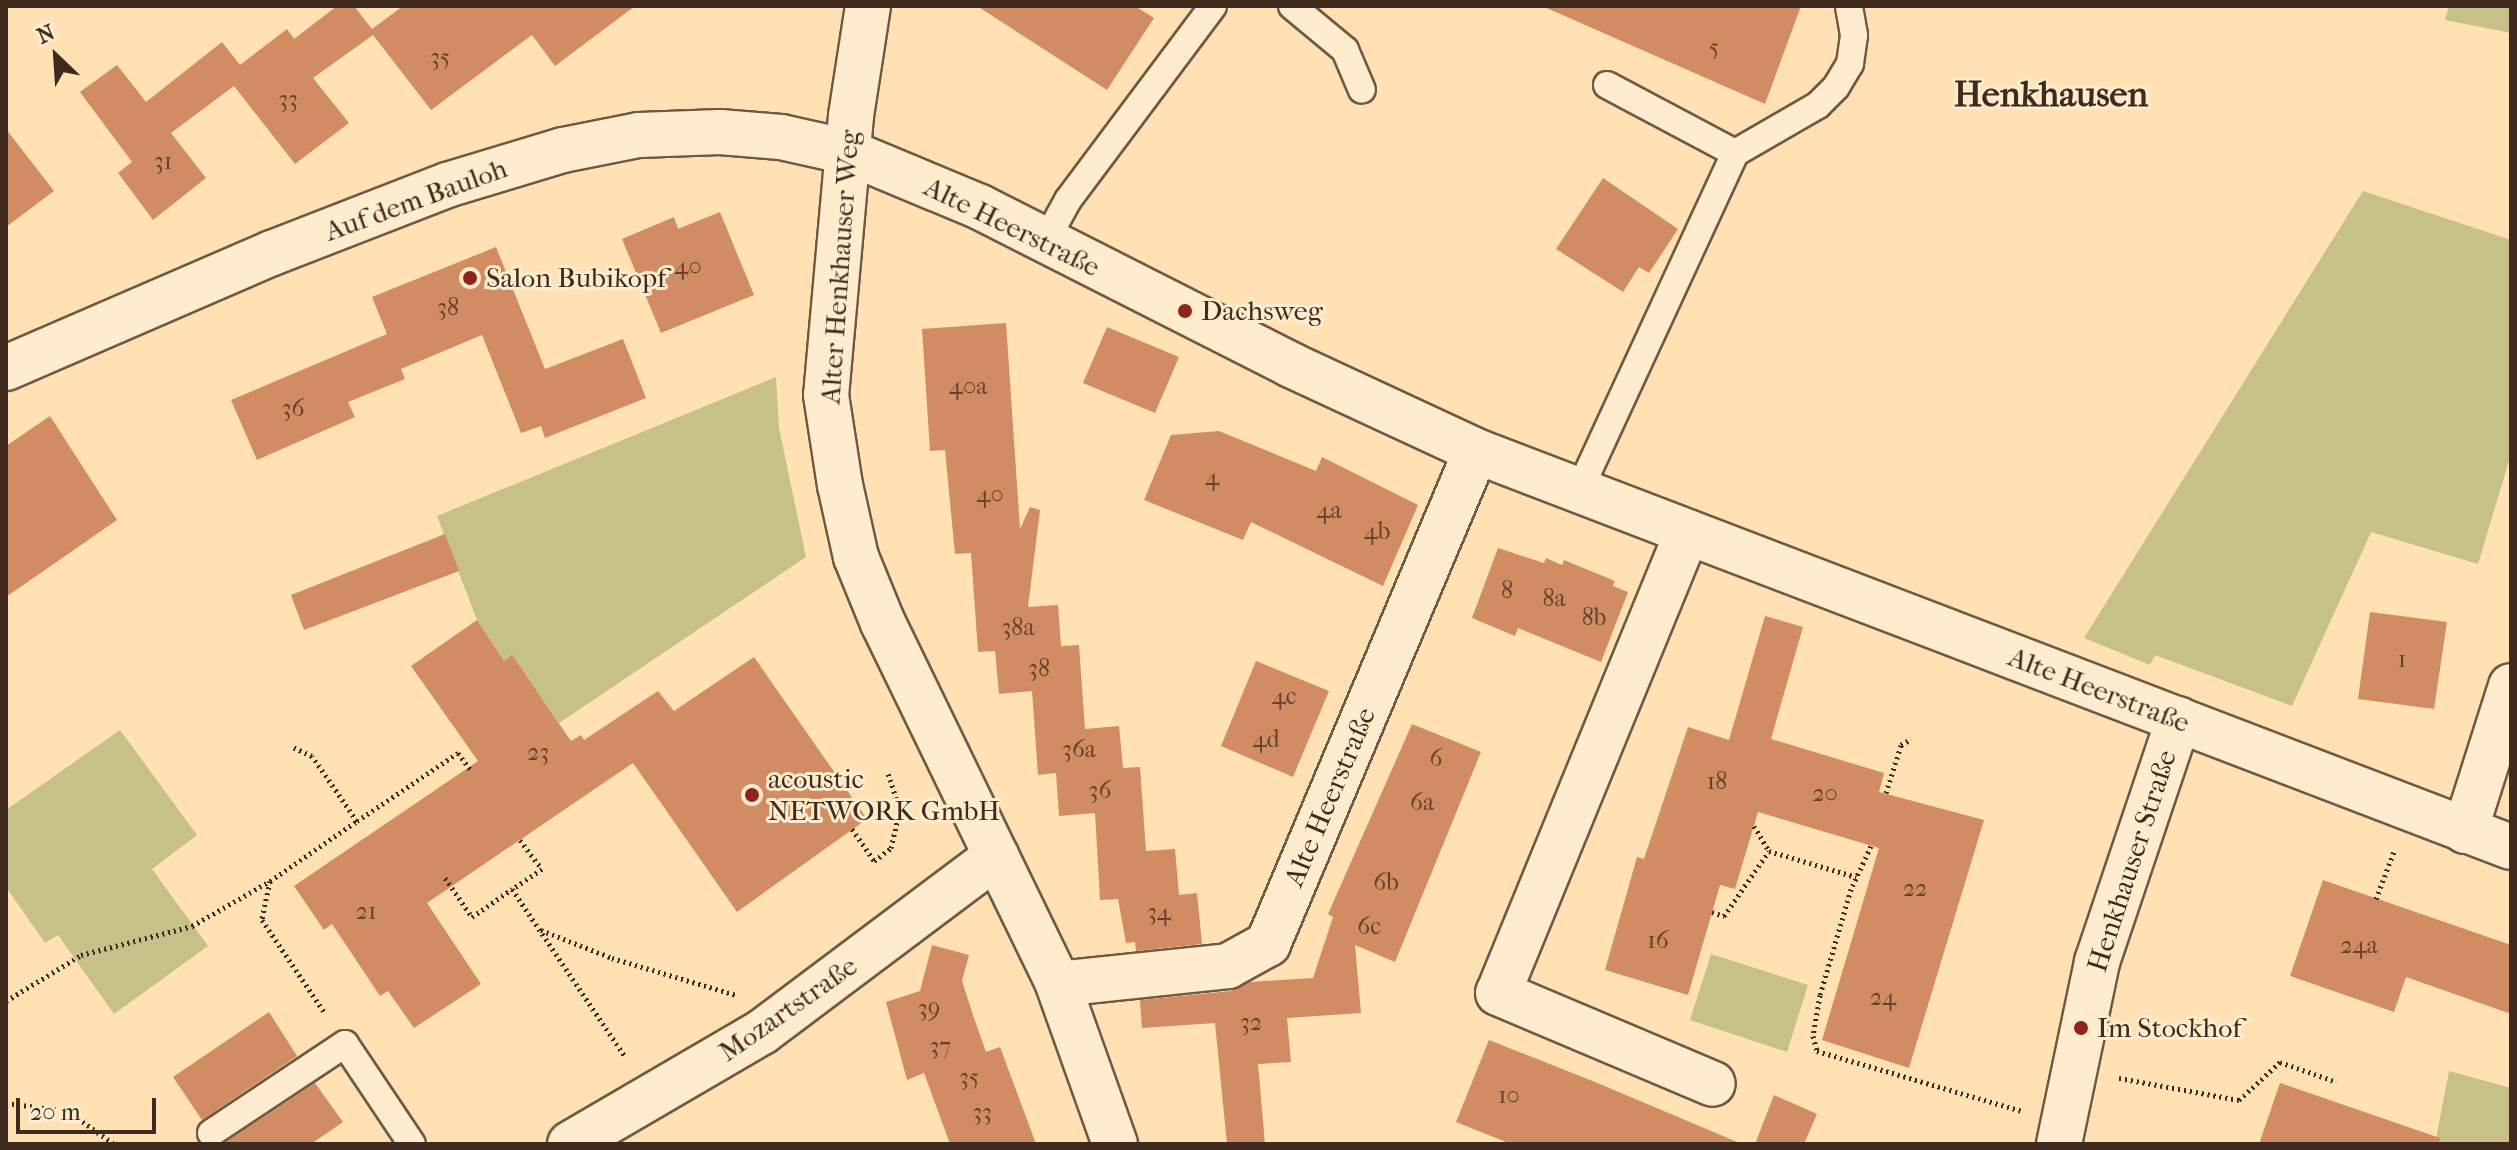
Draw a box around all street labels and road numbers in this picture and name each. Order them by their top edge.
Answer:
street label: Alter Henkhauser Weg [814,129,866,405]
street label: Auf dem Bauloh [320,151,512,249]
street label: Alte Heerstraße [919,170,1105,284]
street label: Alte Heerstraße [2004,640,2194,740]
street label: Alte Heerstraße [1277,702,1383,892]
street label: Henkhauser Straße [2080,746,2184,976]
street label: Mozartstraße [712,949,864,1069]

